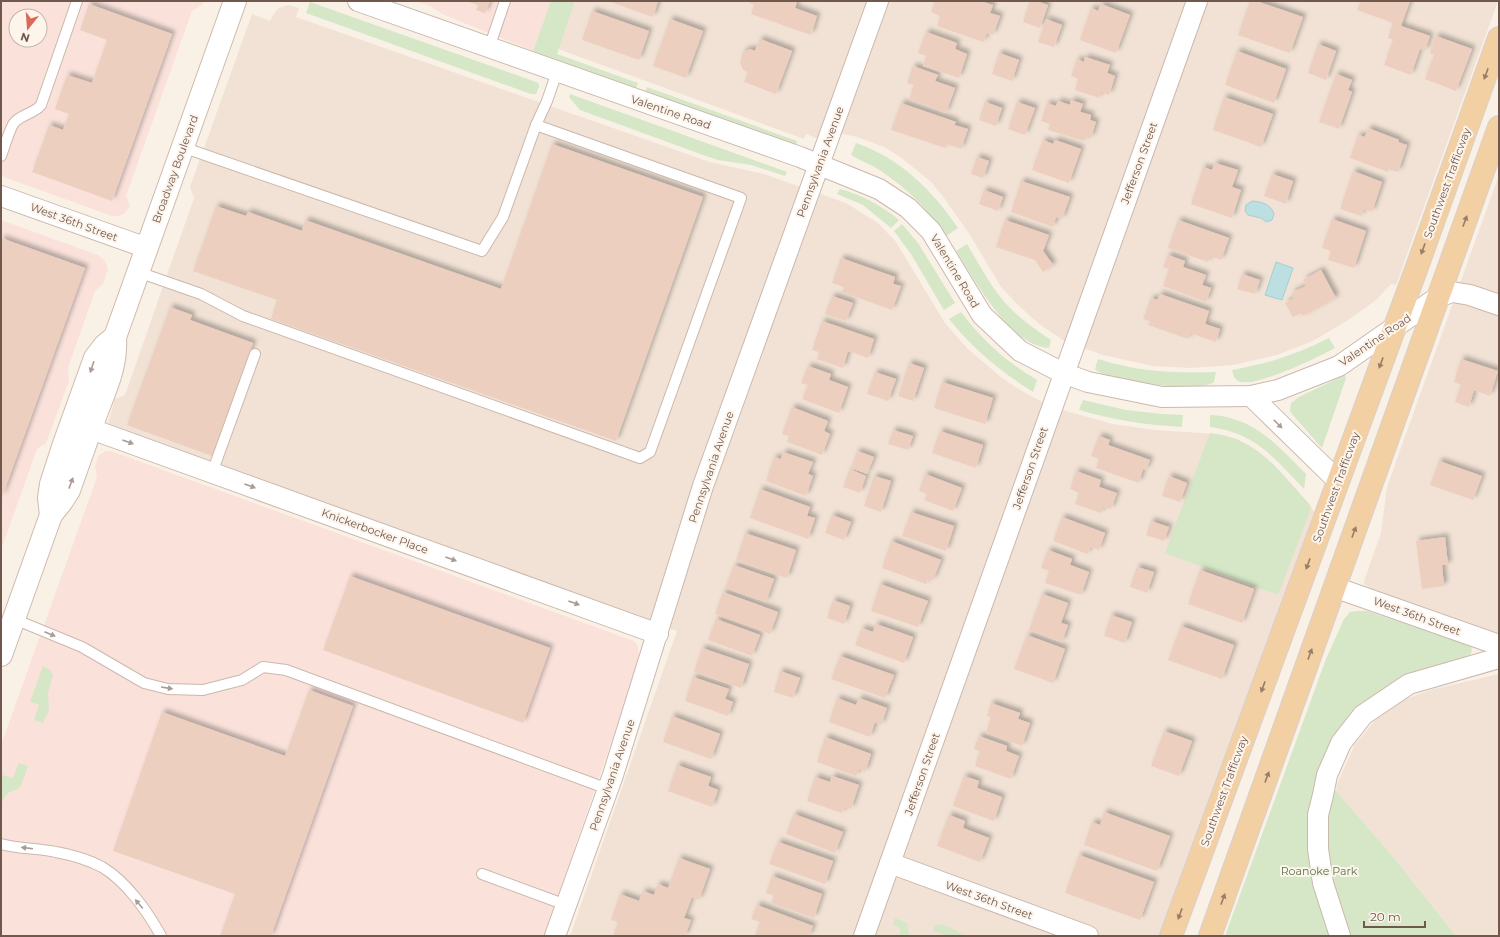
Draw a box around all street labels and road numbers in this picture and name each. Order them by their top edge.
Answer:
street label: Valentine Road [629,92,713,132]
street label: Pennsylvania Avenue [793,104,847,219]
street label: Broadway Boulevard [149,113,201,225]
street label: Jefferson Street [1117,120,1161,207]
street label: Southwest Trafficway [1420,126,1474,240]
street label: West 36th Street [28,200,120,244]
street label: Valentine Road [927,232,983,310]
street label: Valentine Road [1336,311,1414,369]
street label: Pennsylvania Avenue [685,409,737,525]
street label: Jefferson Street [1009,424,1051,512]
street label: Southwest Trafficway [1309,430,1363,544]
street label: Knickerbocker Place [320,505,431,557]
street label: West 36th Street [1371,594,1463,638]
street label: Pennsylvania Avenue [586,717,638,833]
street label: Jefferson Street [901,730,943,818]
street label: Southwest Trafficway [1197,734,1251,848]
street label: West 36th Street [943,878,1035,922]

